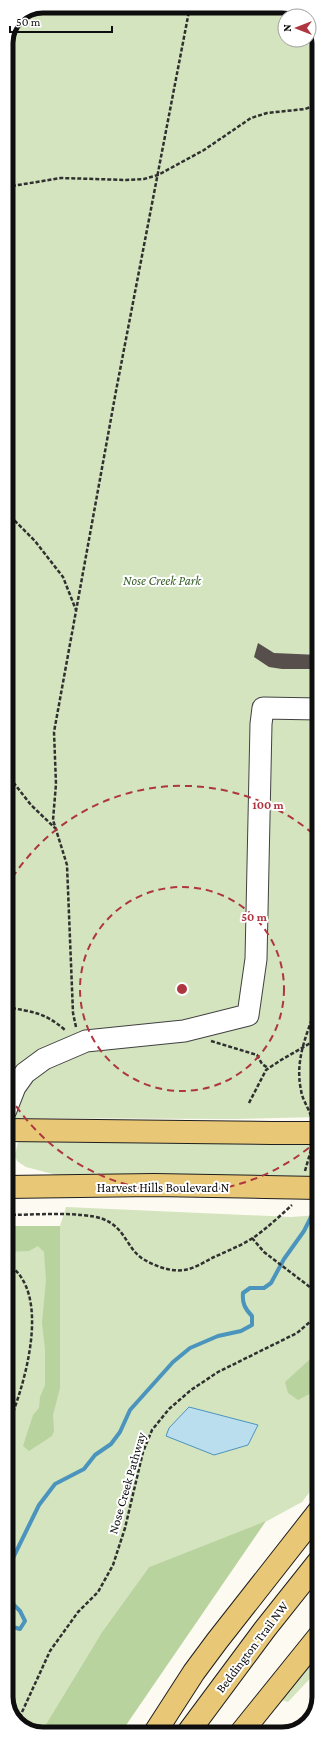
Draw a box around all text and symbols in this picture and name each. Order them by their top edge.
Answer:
scale bar [10,8,112,34]
north arrow [277,8,317,48]
text: 50 m [16,15,41,29]
text: N [281,24,293,32]
park label: Nose Creek Park [123,573,202,588]
text: 100 m [252,798,285,812]
text: 50 m [241,910,268,924]
centre of rings [175,982,189,996]
street label: Harvest Hills Boulevard N [97,1180,229,1195]
street label: Nose Creek Pathway [105,1429,149,1536]
street label: Beddington Trail NW [213,1598,291,1696]

